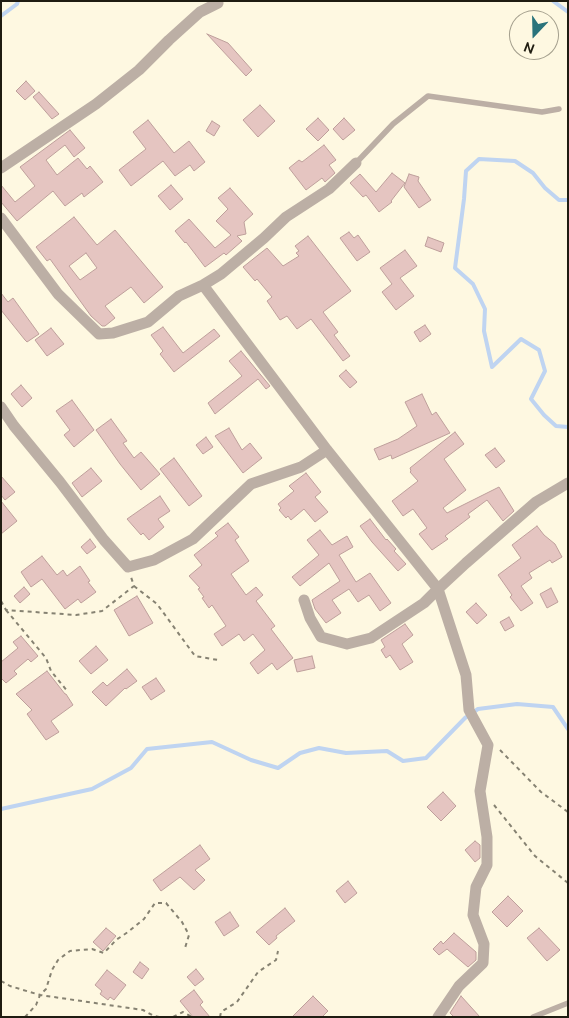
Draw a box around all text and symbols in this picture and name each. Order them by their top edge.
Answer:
north arrow [509,10,559,60]
text: N [521,39,537,57]

